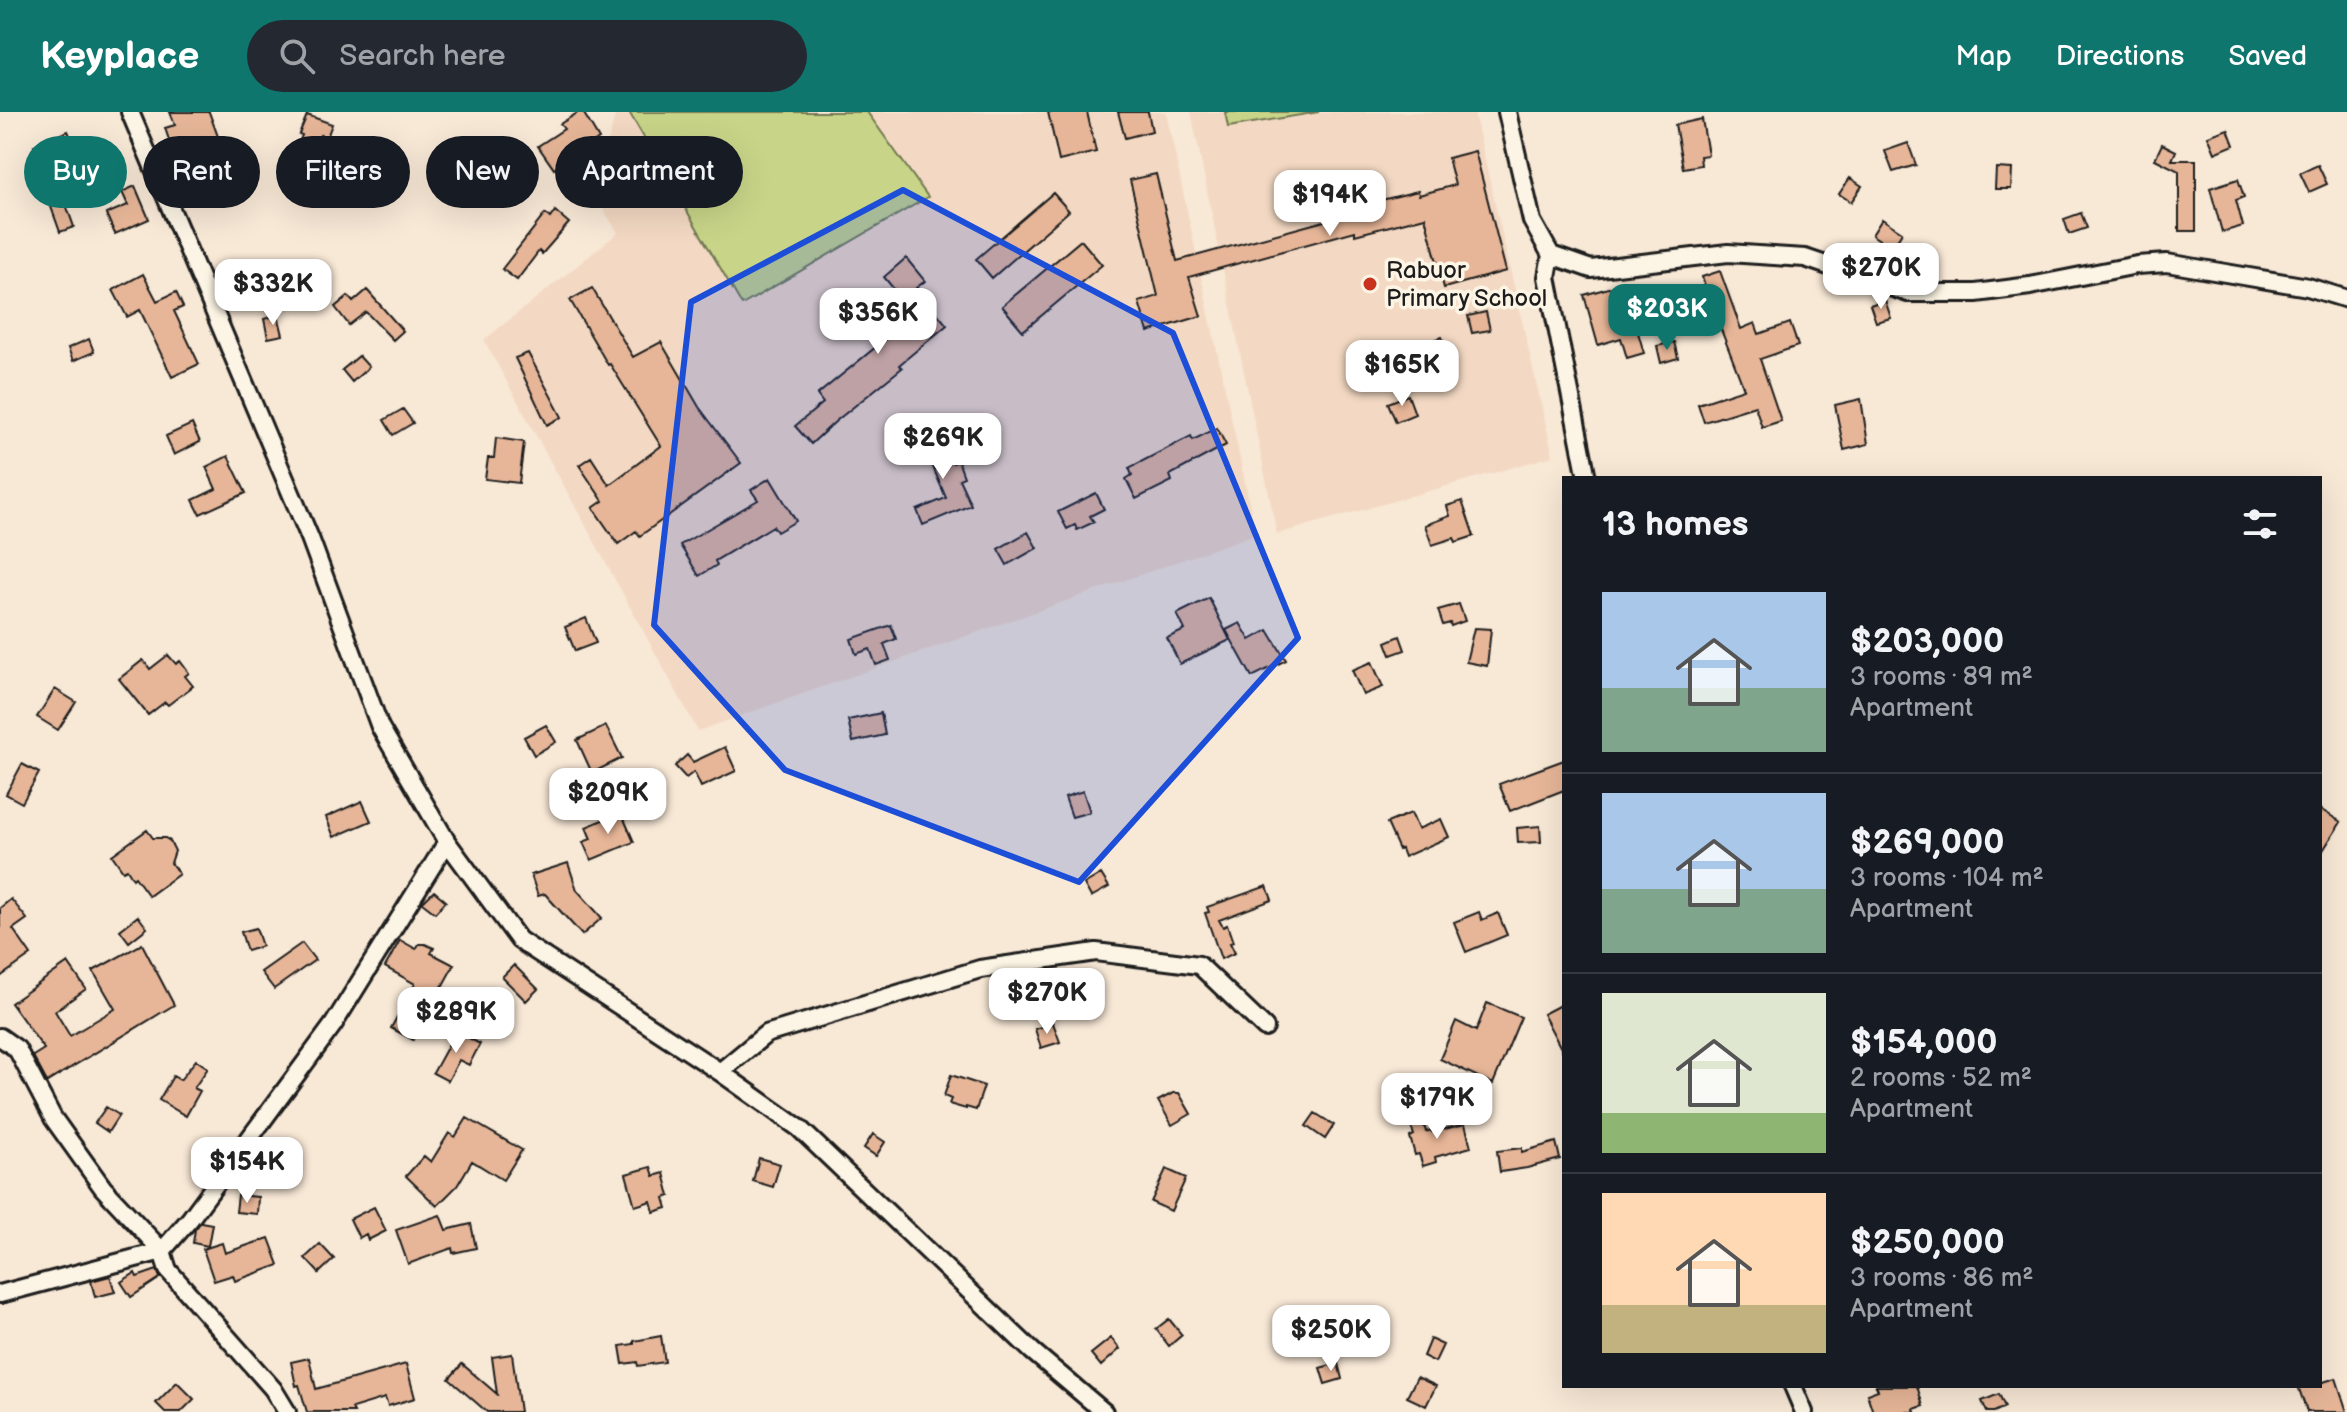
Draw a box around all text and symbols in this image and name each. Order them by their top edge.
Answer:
search box [247,20,807,92]
text: Keyplace [40,34,199,79]
icon: search [275,34,319,78]
text: Search here [339,38,506,74]
text: Map [1955,40,2012,73]
text: Directions [2056,40,2184,73]
text: Saved [2228,40,2307,73]
chip: Buy [24,136,127,208]
chip: Rent [143,136,260,208]
chip: Filters [276,136,410,208]
chip: New [426,136,539,208]
chip: Apartment [555,136,743,208]
pin: $194K [1274,170,1386,238]
text: $194K [1292,180,1368,211]
pin: $270K [1825,243,1937,311]
text: $270K [1841,253,1921,284]
place label: Rabuor Primary School [1386,256,1547,313]
pin: $332K [217,259,329,327]
text: $332K [233,269,313,300]
marker: Rabuor Primary School [1361,275,1379,293]
pin: $203K [1611,284,1723,352]
pin: $356K [822,288,934,356]
text: $203K [1626,294,1708,325]
text: $356K [838,298,918,329]
pin: $165K [1346,340,1458,408]
text: $165K [1364,350,1440,381]
pin: $269K [887,413,999,481]
text: $269K [902,423,984,454]
icon: filters [2238,502,2282,546]
text: 13 homes [1602,504,1749,545]
text: $203,000 [1850,621,2004,662]
icon: home [1666,624,1762,720]
text: 3 rooms · 89 m² [1850,662,2033,693]
text: Apartment [1850,693,1973,724]
pin: $209K [552,768,664,836]
text: $209K [567,778,649,809]
text: $269,000 [1850,822,2004,863]
icon: home [1666,825,1762,921]
text: 3 rooms · 104 m² [1850,863,2044,894]
text: Apartment [1850,894,1973,925]
pin: $270K [991,968,1103,1036]
text: $270K [1007,978,1087,1009]
pin: $289K [400,987,512,1055]
text: $289K [415,997,497,1028]
text: $154,000 [1850,1022,1997,1063]
icon: home [1666,1025,1762,1121]
text: 2 rooms · 52 m² [1850,1063,2032,1094]
pin: $179K [1381,1073,1493,1141]
text: $179K [1399,1083,1475,1114]
text: Apartment [1850,1094,1973,1125]
pin: $154K [191,1137,303,1205]
text: $154K [209,1147,285,1178]
text: $250,000 [1850,1222,2005,1263]
icon: home [1666,1225,1762,1321]
text: 3 rooms · 86 m² [1850,1263,2034,1294]
text: Apartment [1850,1294,1973,1325]
pin: $250K [1275,1305,1387,1373]
text: $250K [1290,1315,1372,1346]

